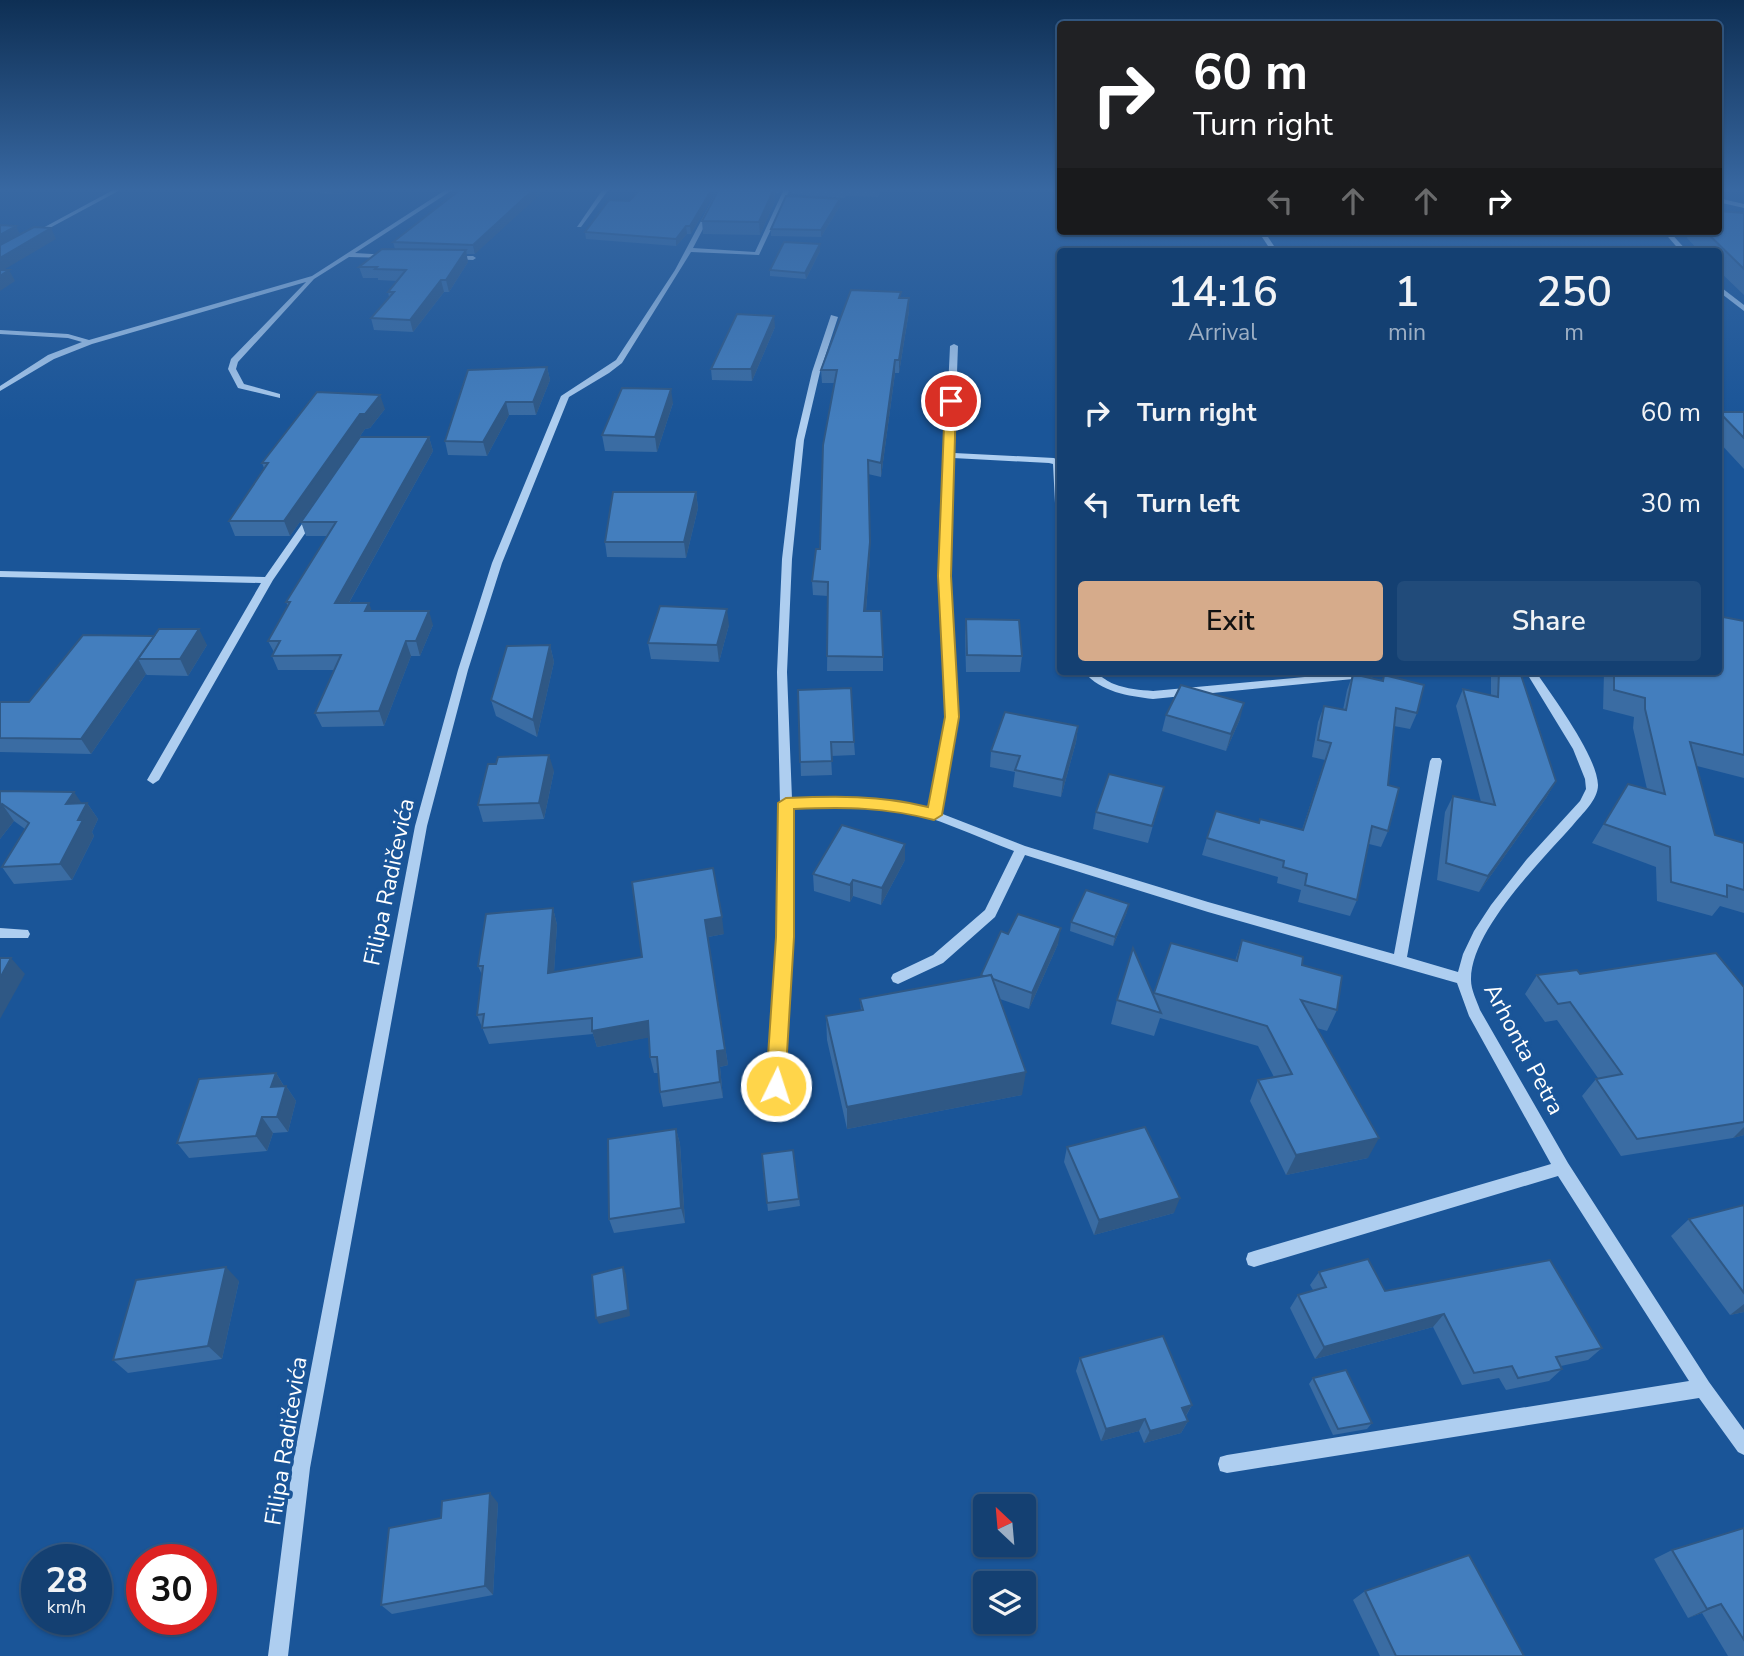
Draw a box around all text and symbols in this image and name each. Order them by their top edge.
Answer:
text: 60 m [1193,39,1308,106]
icon: right [1078,49,1169,140]
text: Turn right [1193,103,1333,146]
icon: left [1261,182,1299,220]
icon: ahead [1334,182,1372,220]
icon: ahead [1407,182,1445,220]
icon: right [1480,182,1518,220]
text: 14:16 [1167,264,1278,321]
text: 1 [1394,264,1420,321]
text: 250 [1536,264,1612,321]
text: Arrival [1188,317,1257,348]
text: min [1388,317,1426,348]
text: m [1564,317,1584,348]
pin [921,371,981,431]
icon: arrive [932,382,970,420]
icon: right [1078,394,1116,432]
text: Turn right [1137,395,1256,430]
text: 60 m [1641,395,1701,430]
icon: left [1078,485,1116,523]
text: Turn left [1137,486,1240,521]
text: 30 m [1641,486,1701,521]
button: Exit [1078,581,1383,661]
button: Share [1397,581,1701,661]
street label: Filipa Radičevića [356,795,422,969]
street label: Arhonta Petra [1476,978,1572,1120]
position arrow [739,1049,813,1123]
street label: Filipa Radičevića [257,1354,315,1528]
north arrow [973,1494,1036,1558]
map controls [973,1494,1036,1634]
speed limit sign: 30 [126,1544,217,1635]
text: 28 [45,1557,88,1604]
button: layers [973,1571,1036,1634]
text: km/h [47,1595,86,1619]

